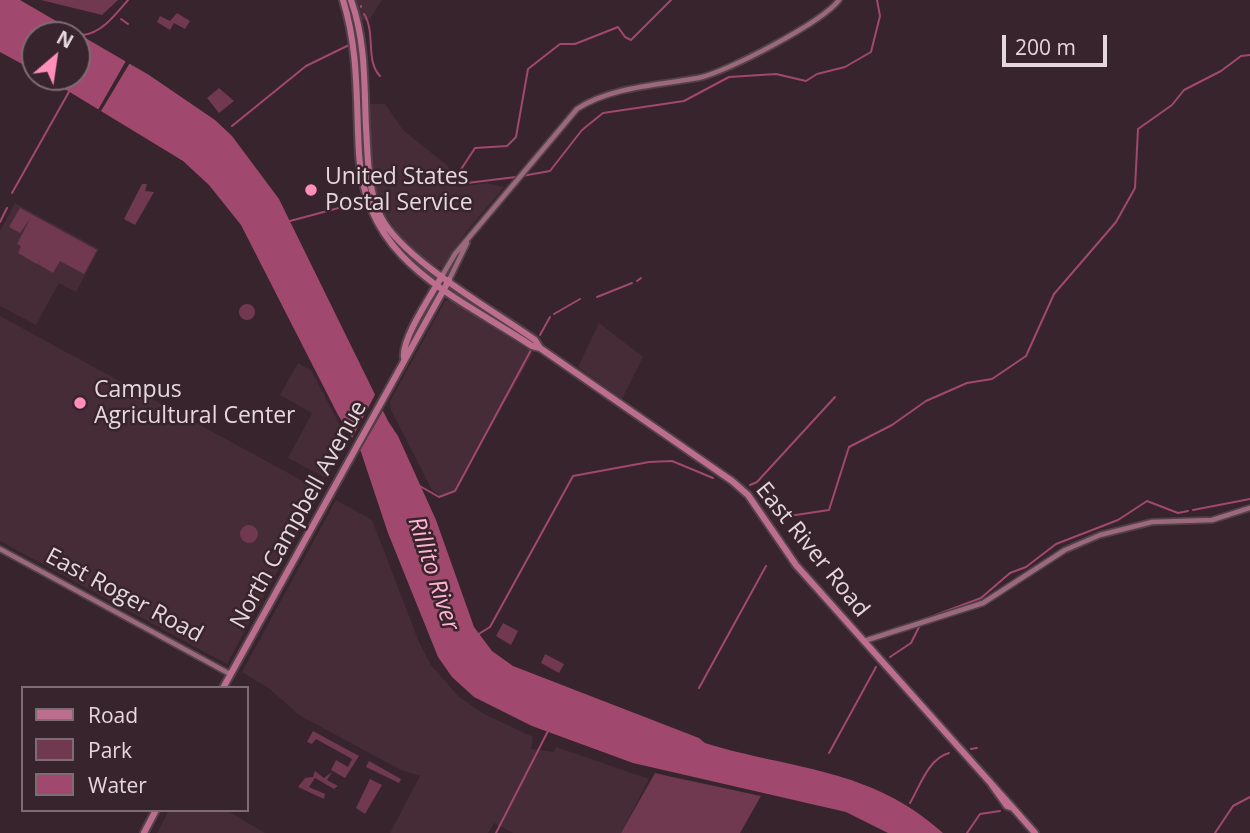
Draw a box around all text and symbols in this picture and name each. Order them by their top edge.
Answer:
north arrow [21,21,91,91]
scale bar [1005,21,1110,65]
text: N [52,24,78,54]
text: 200 m [1015,33,1076,61]
place label: United States Postal Service [325,163,473,217]
marker: United States Postal Service [303,182,319,198]
place label: Campus Agricultural Center [94,376,295,430]
marker: Campus Agricultural Center [72,395,88,411]
street label: North Campbell Avenue [225,396,373,634]
street label: East River Road [749,477,875,623]
water label: Rillito River [401,513,465,635]
street label: East Roger Road [41,543,207,649]
legend [21,686,248,812]
text: Road [88,701,138,729]
text: Park [88,736,132,764]
text: Water [88,771,147,799]

